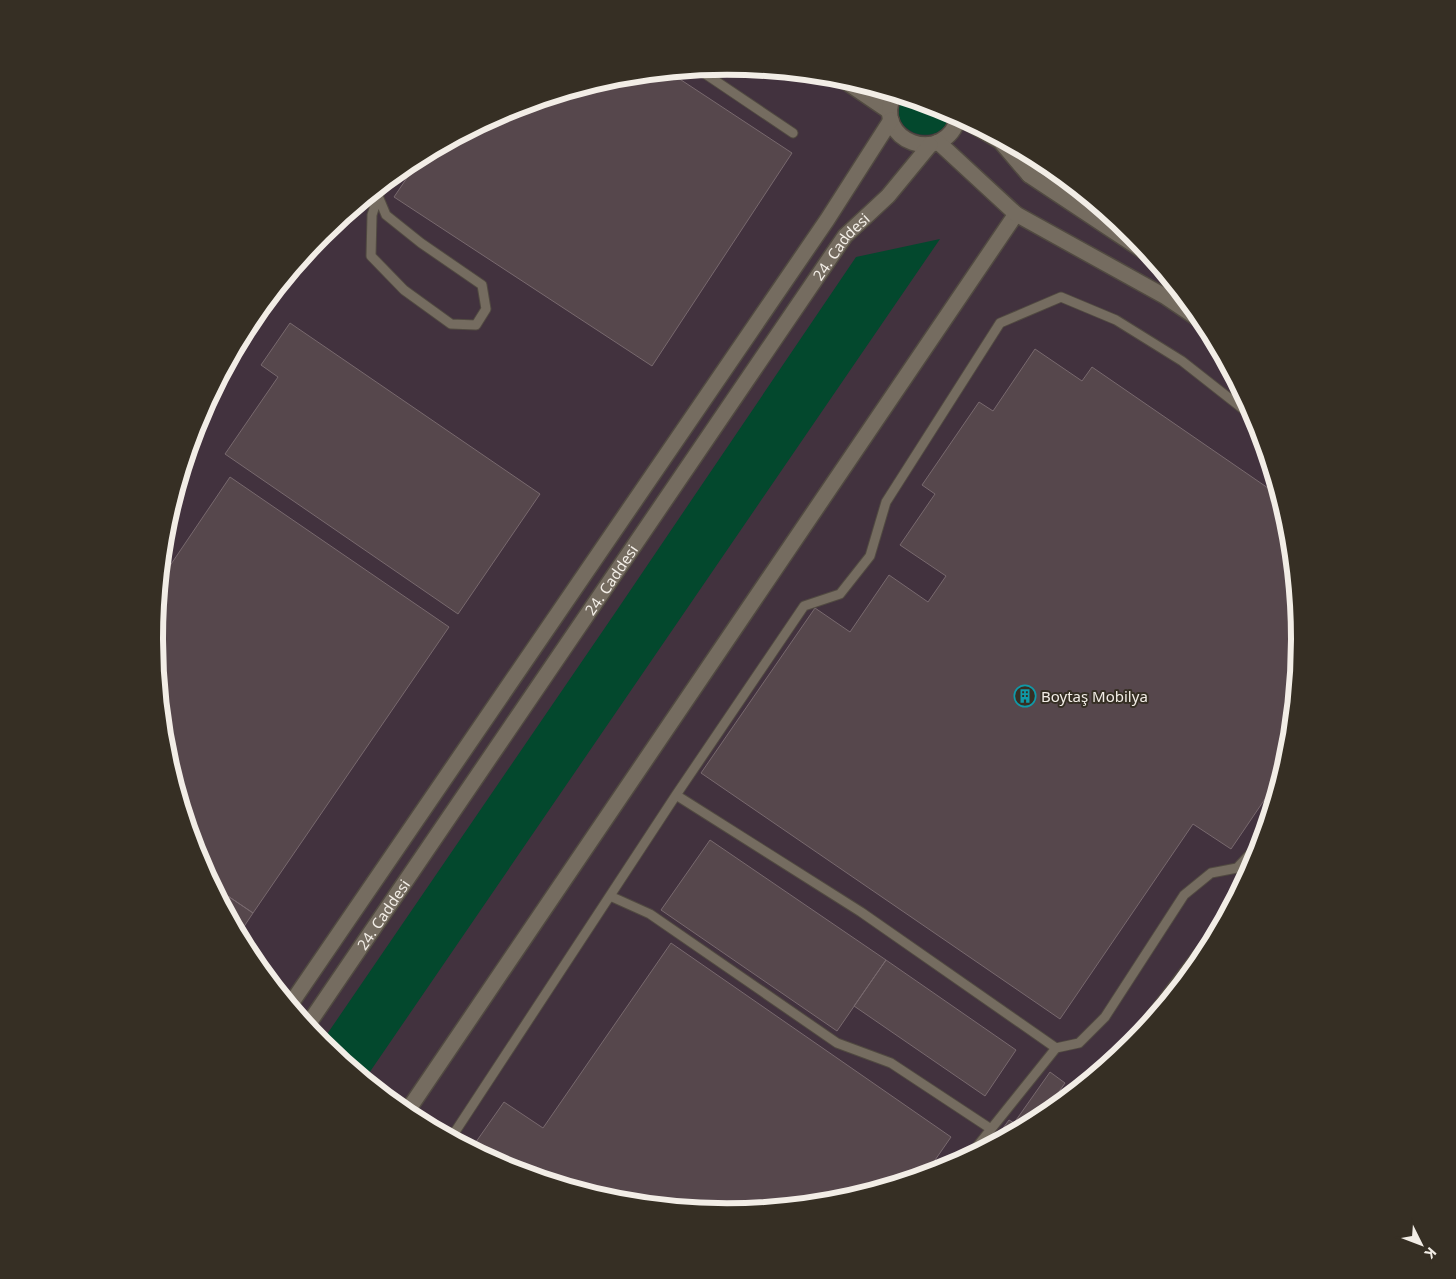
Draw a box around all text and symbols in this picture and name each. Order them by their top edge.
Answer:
street label: 24. Caddesi [808,208,874,284]
street label: 24. Caddesi [580,541,642,619]
building icon: Boytaş Mobilya [1013,684,1037,708]
place label: Boytaş Mobilya [1041,686,1148,706]
street label: 24. Caddesi [352,875,414,954]
north arrow [1396,1219,1446,1269]
text: K [1420,1243,1441,1263]

